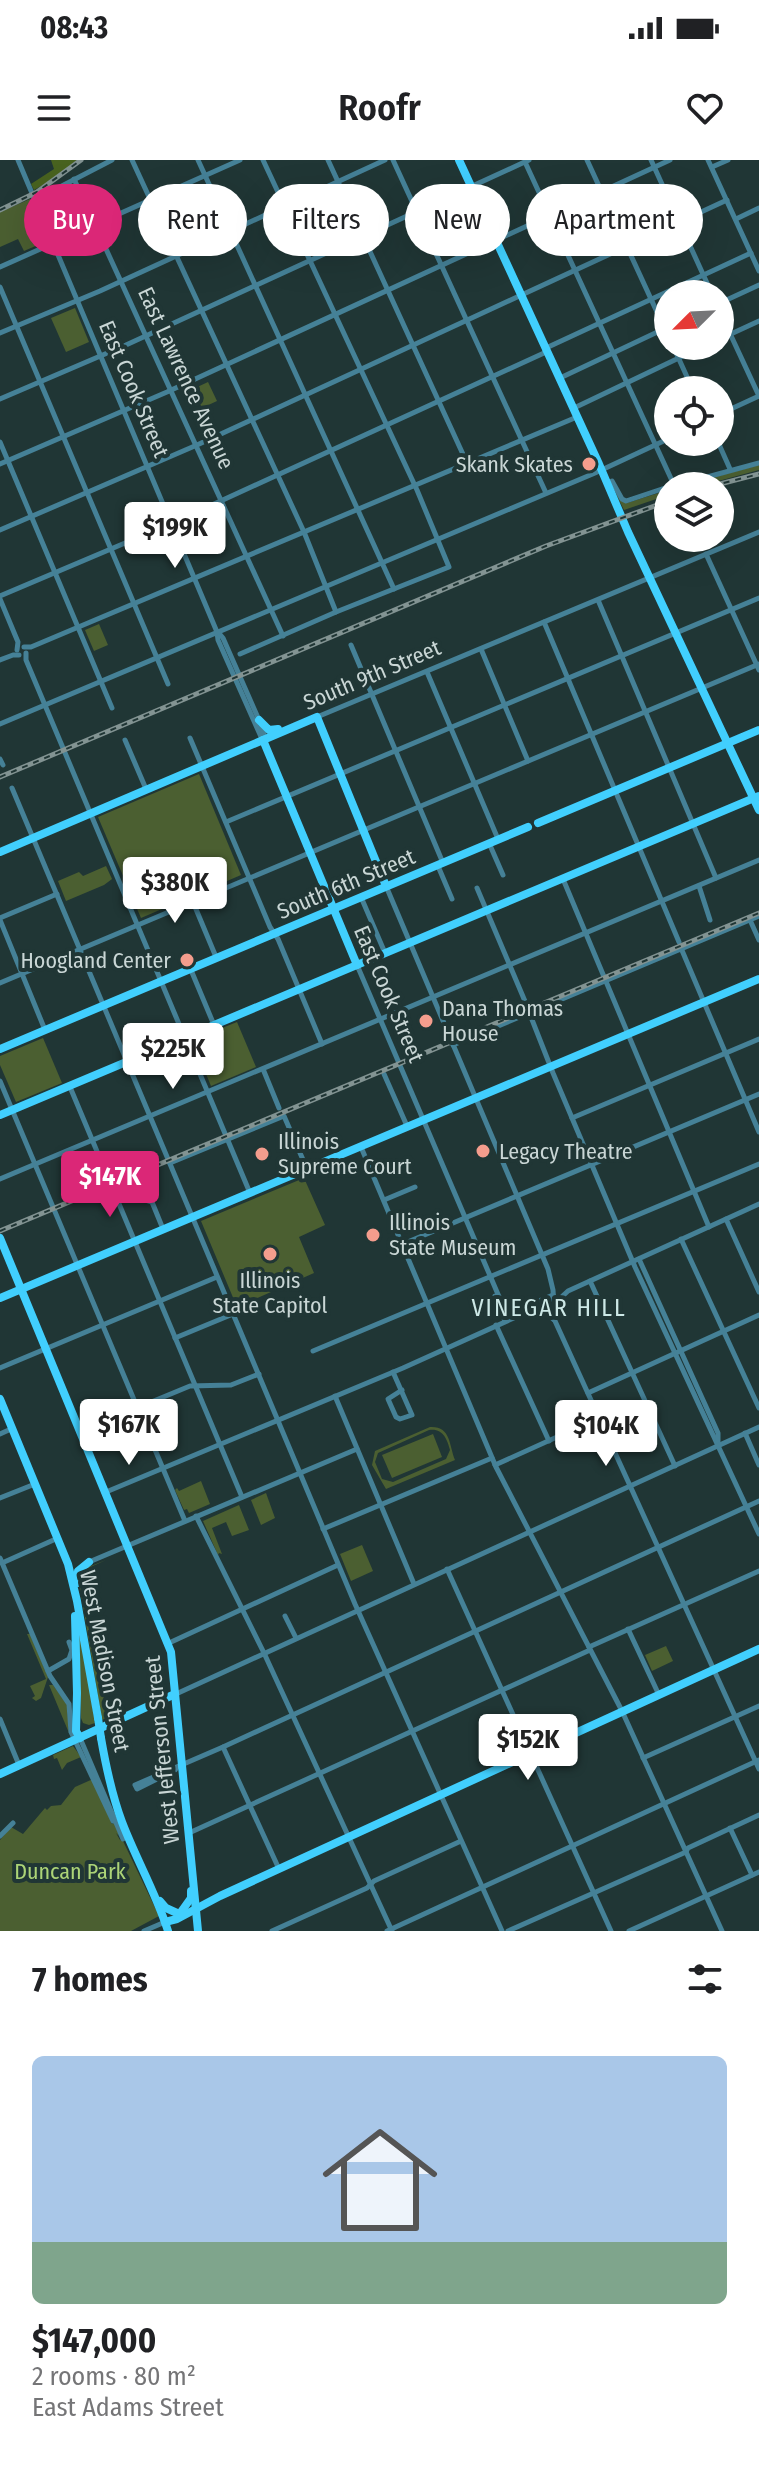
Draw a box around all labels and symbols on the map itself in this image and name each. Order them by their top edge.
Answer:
north arrow [654,280,734,360]
street label: East Lawrence Avenue [132,283,240,473]
street label: East Cook Street [93,317,175,462]
place label: Skank Skates [456,451,573,478]
marker: Skank Skates [580,455,598,473]
pin: $199K [119,502,231,570]
street label: South 9th Street [299,634,446,716]
street label: South 6th Street [273,843,420,925]
pin: $380K [119,857,231,925]
street label: East Cook Street [348,922,430,1067]
place label: Hoogland Center [21,947,171,974]
marker: Hoogland Center [178,951,196,969]
place label: Dana Thomas House [442,995,563,1047]
marker: Dana Thomas House [417,1012,435,1030]
pin: $225K [117,1023,229,1091]
place label: Illinois Supreme Court [278,1128,413,1180]
place label: Legacy Theatre [499,1138,633,1165]
marker: Legacy Theatre [474,1142,492,1160]
marker: Illinois Supreme Court [253,1145,271,1163]
pin: $147K [54,1151,166,1219]
place label: Illinois State Museum [389,1209,516,1261]
marker: Illinois State Museum [364,1226,382,1244]
marker: Illinois State Capitol [261,1245,279,1263]
place label: Illinois State Capitol [213,1267,328,1319]
district label: VINEGAR HILL [471,1294,627,1322]
pin: $167K [73,1399,185,1467]
pin: $104K [550,1400,662,1468]
street label: West Madison Street [74,1568,136,1755]
street label: West Jefferson Street [139,1654,185,1845]
pin: $152K [472,1714,584,1782]
park label: Duncan Park [14,1858,127,1885]

